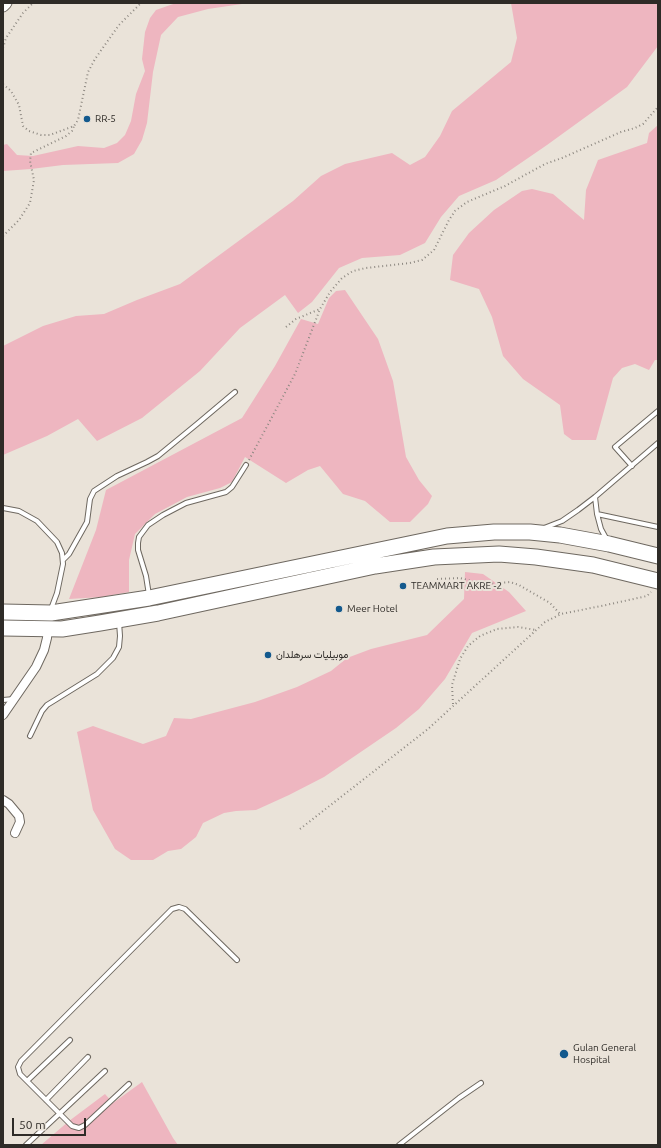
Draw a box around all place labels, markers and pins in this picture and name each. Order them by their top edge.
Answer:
place label: RR-5 [95,113,116,125]
marker: RR-5 [82,114,92,124]
place label: TEAMMART AKRE -2 [411,580,502,592]
marker: TEAMMART AKRE -2 [398,581,408,591]
place label: Meer Hotel [347,603,398,615]
marker: Meer Hotel [334,604,344,614]
place label: موبيليات سرهلدان [276,649,348,661]
marker: موبيليات سرهلدان [263,650,273,660]
place label: Gulan General Hospital [573,1042,636,1066]
marker: Gulan General Hospital [558,1048,570,1060]

